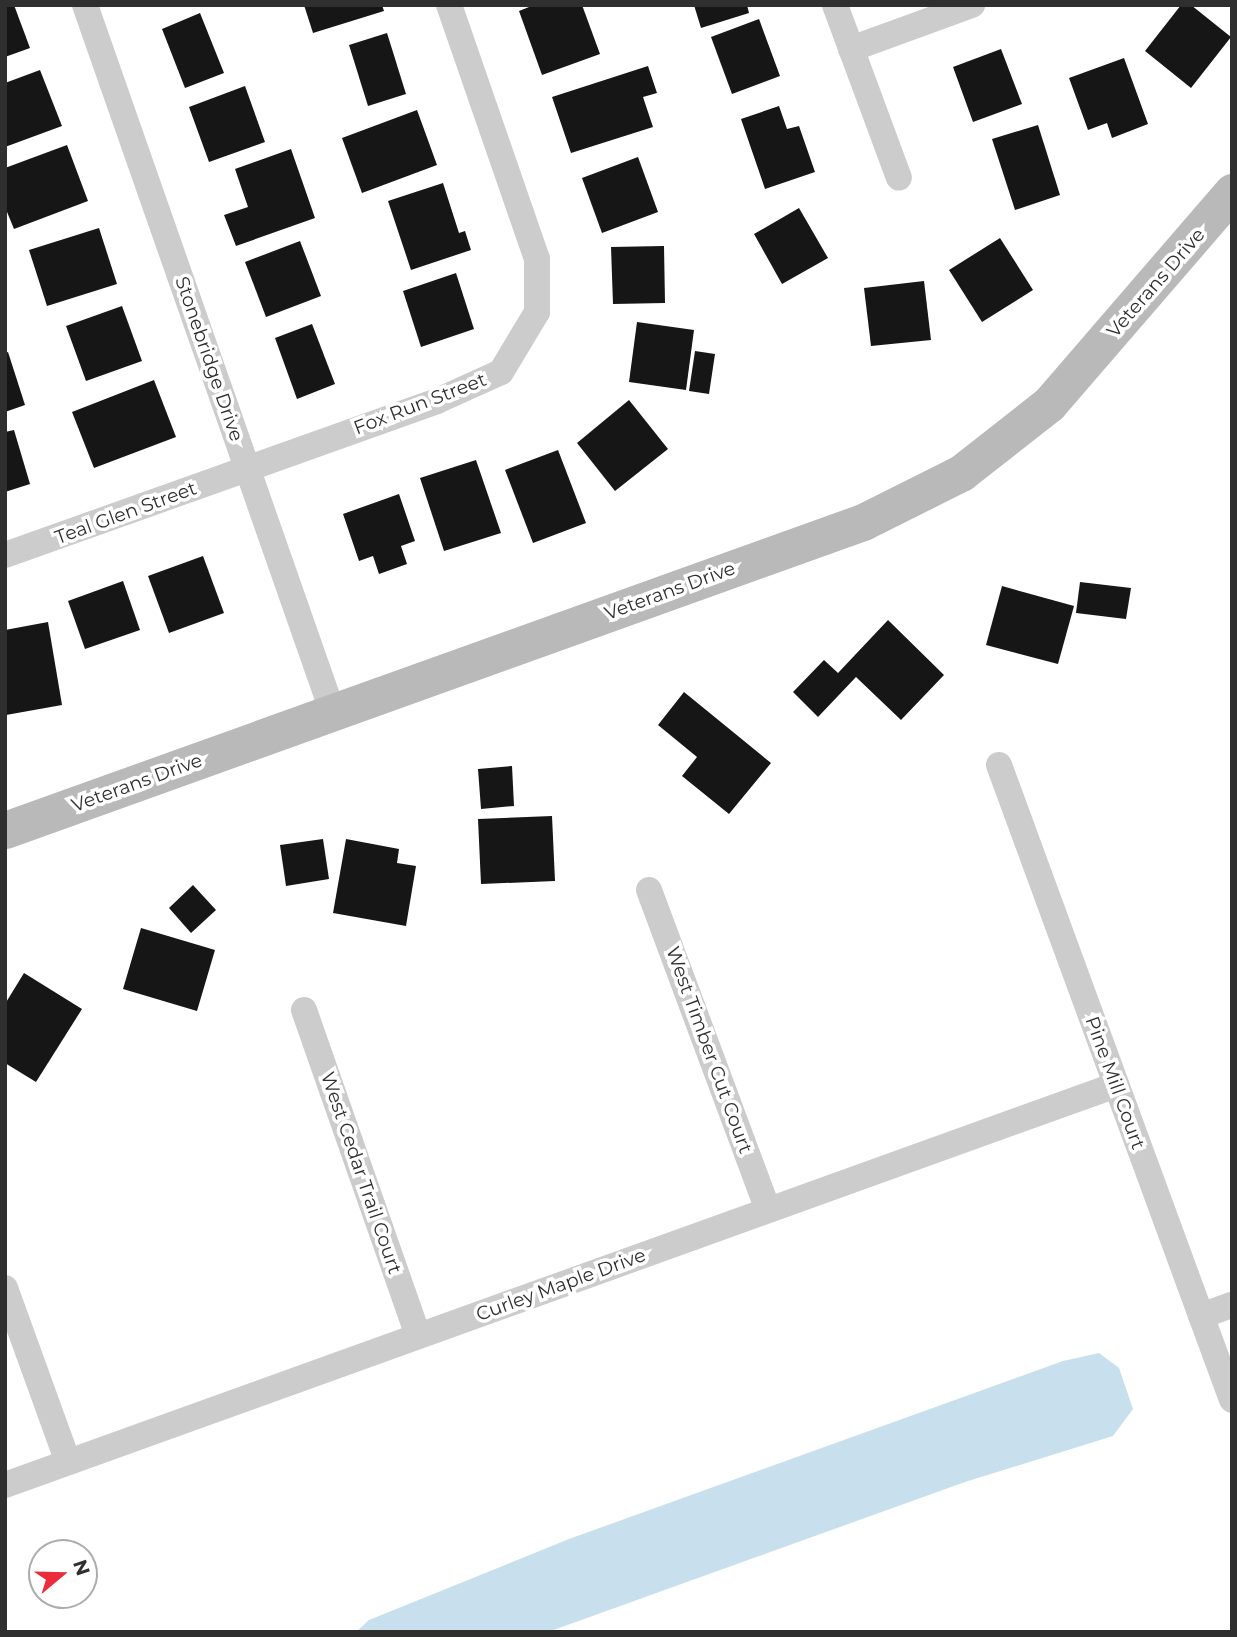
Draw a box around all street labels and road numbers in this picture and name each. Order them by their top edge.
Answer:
street label: Veterans Drive [1102,224,1210,342]
street label: Stonebridge Drive [170,274,248,444]
street label: Fox Run Street [350,368,490,440]
street label: Teal Glen Street [52,477,200,549]
street label: Veterans Drive [602,557,738,625]
street label: Veterans Drive [69,749,205,817]
street label: West Timber Cut Court [661,943,757,1157]
street label: Pine Mill Court [1080,1013,1150,1153]
street label: West Cedar Trail Court [316,1069,406,1277]
street label: Curley Maple Drive [473,1244,649,1326]

